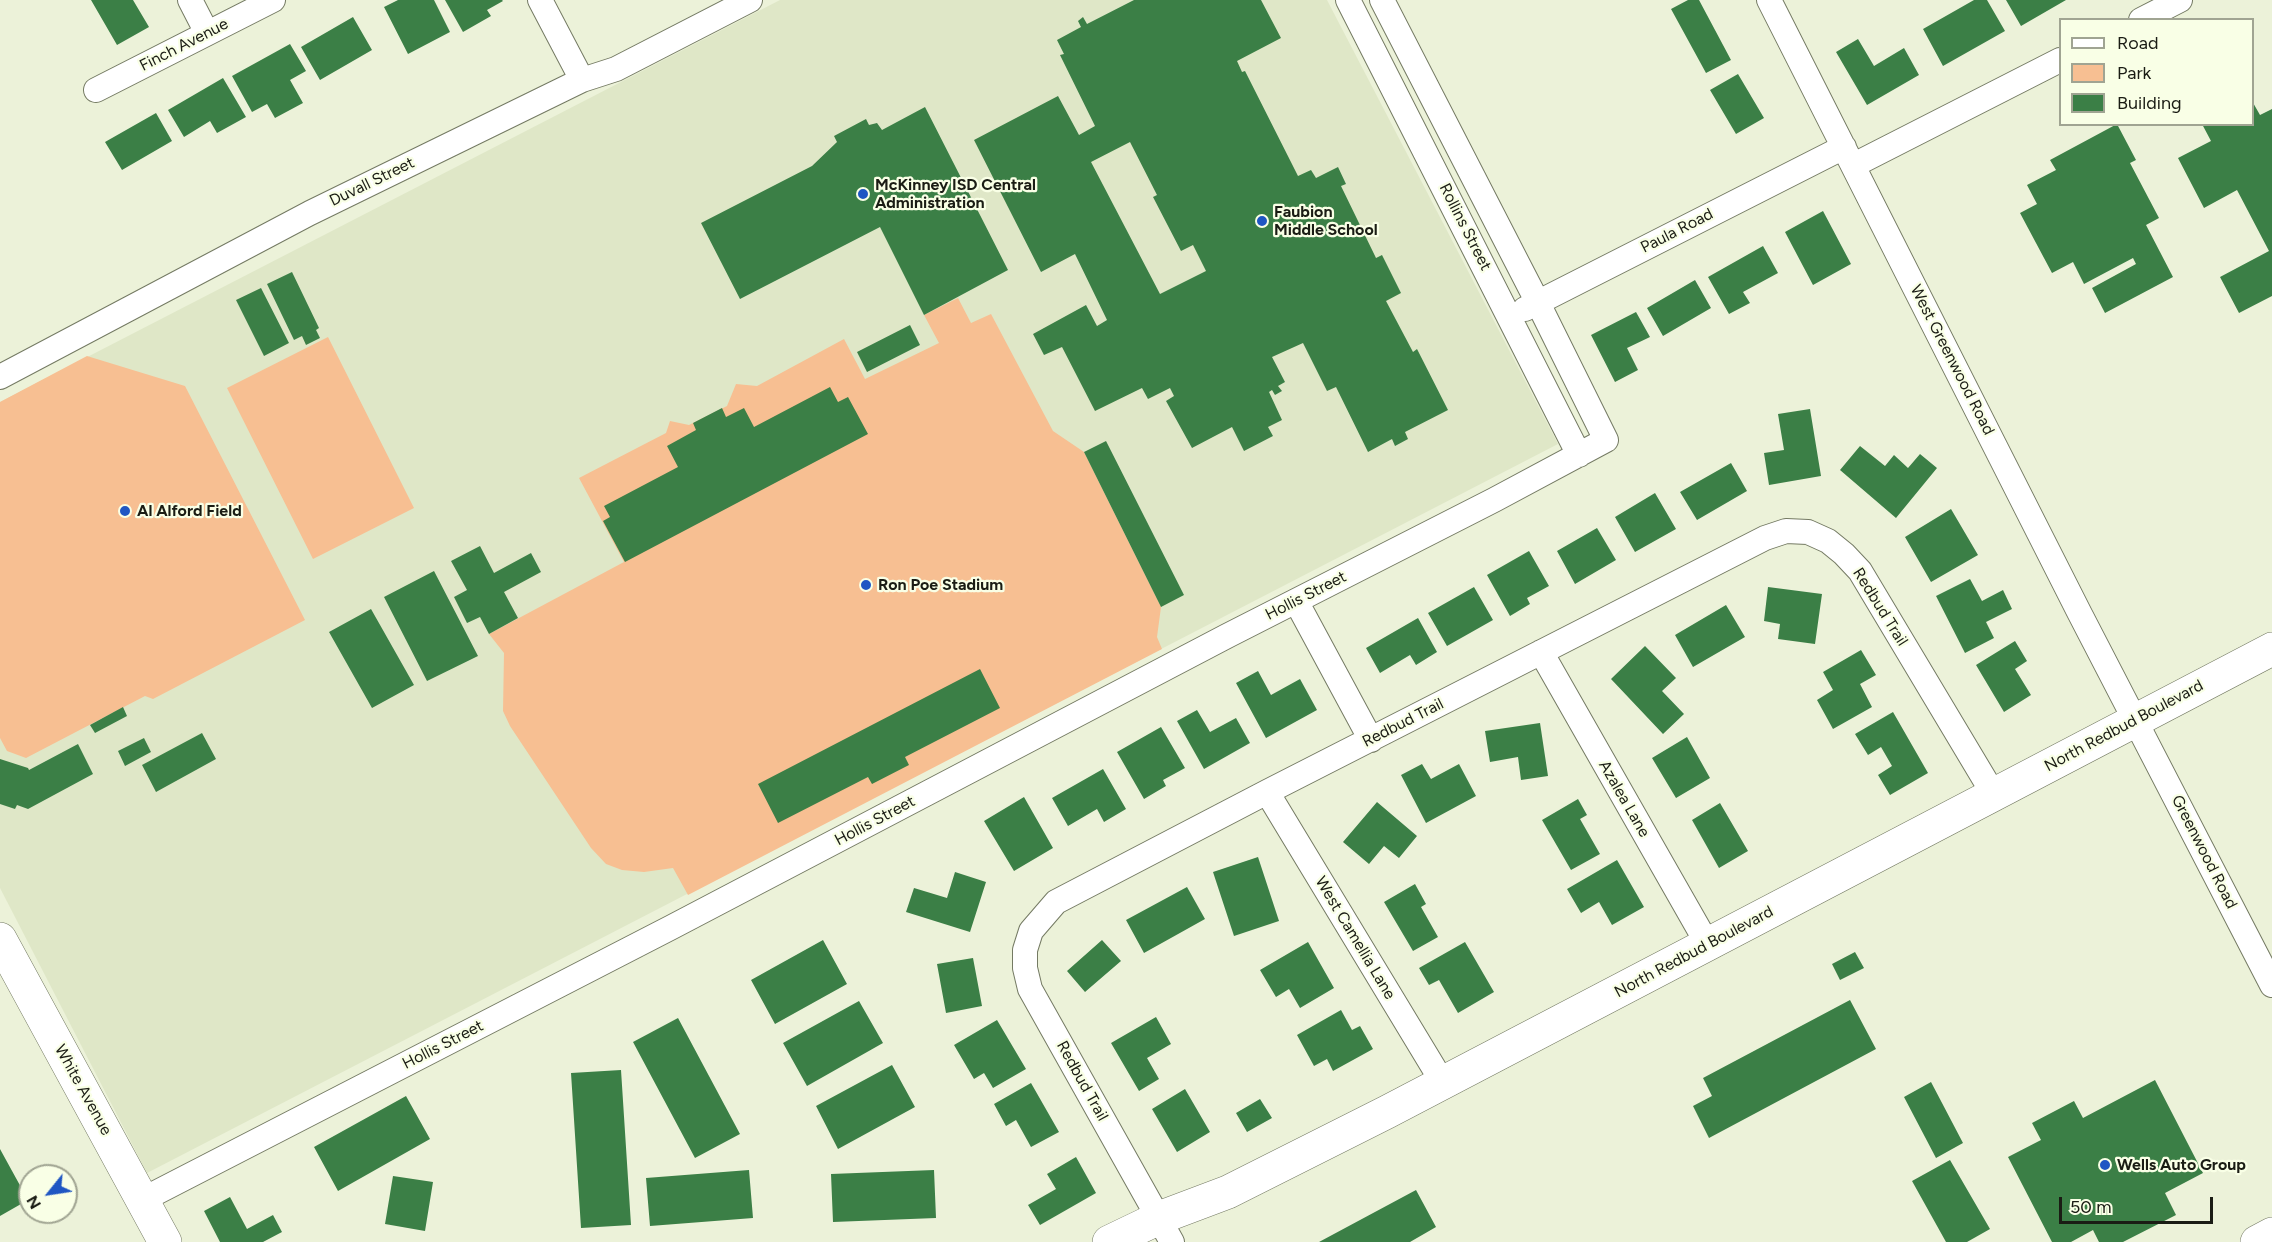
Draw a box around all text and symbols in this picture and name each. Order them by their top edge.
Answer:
street label: Finch Avenue [136,14,232,76]
legend [2059,18,2254,126]
text: Road [2117,32,2158,54]
text: Park [2117,62,2151,84]
text: Building [2117,92,2182,114]
street label: Duvall Street [326,153,418,211]
place label: McKinney ISD Central Administration [875,175,1036,213]
street label: Rollins Street [1435,180,1495,274]
marker: McKinney ISD Central Administration [856,187,870,201]
place label: Faubion Middle School [1274,202,1378,240]
street label: Paula Road [1638,205,1716,257]
marker: Faubion Middle School [1255,214,1269,228]
street label: West Greenwood Road [1906,282,1998,438]
place label: Al Alford Field [137,501,242,521]
marker: Al Alford Field [118,504,132,518]
street label: Redbud Trail [1848,564,1912,650]
street label: Hollis Street [1262,567,1350,625]
place label: Ron Poe Stadium [878,575,1003,595]
marker: Ron Poe Stadium [859,578,873,592]
street label: North Redbud Boulevard [2041,676,2207,776]
street label: Redbud Trail [1359,694,1447,752]
street label: Azalea Lane [1594,757,1654,841]
street label: Hollis Street [832,792,918,850]
street label: Greenwood Road [2167,792,2241,912]
street label: West Camellia Lane [1311,873,1399,1003]
street label: North Redbud Boulevard [1611,902,1777,1002]
street label: Hollis Street [399,1016,487,1074]
street label: Redbud Trail [1052,1038,1112,1124]
street label: White Avenue [50,1041,116,1139]
place label: Wells Auto Group [2117,1155,2246,1175]
marker: Wells Auto Group [2098,1158,2112,1172]
north arrow [18,1164,78,1224]
scale bar [2062,1185,2216,1223]
text: N [22,1192,45,1212]
text: 50 m [2070,1196,2112,1218]

